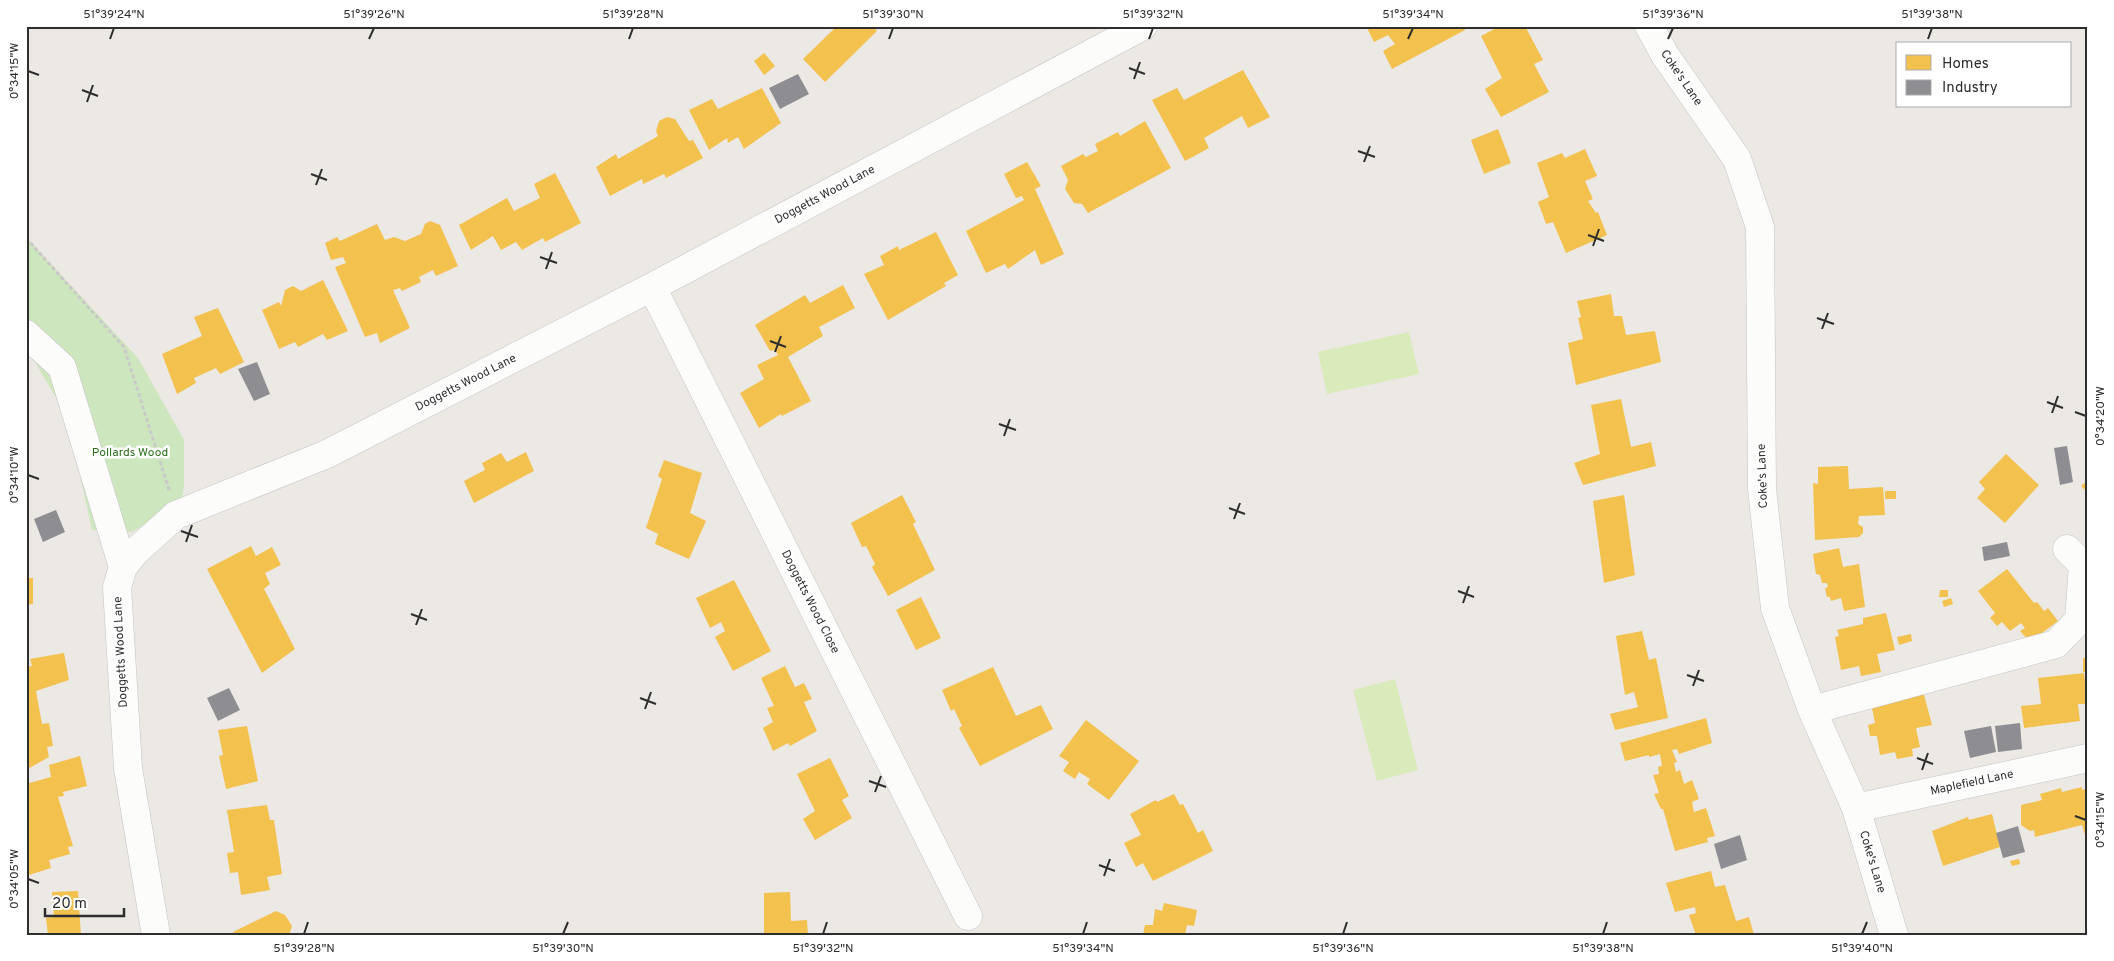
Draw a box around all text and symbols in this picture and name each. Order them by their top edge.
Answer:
text: 51°39'24"N [83,7,145,23]
text: 51°39'26"N [343,7,405,23]
text: 51°39'28"N [602,7,664,23]
text: 51°39'30"N [862,7,924,23]
text: 51°39'32"N [1122,7,1184,23]
text: 51°39'34"N [1382,7,1444,23]
text: 51°39'36"N [1642,7,1704,23]
text: 51°39'38"N [1901,7,1963,23]
legend [1896,42,2072,108]
text: 0°34'15"W [7,43,23,99]
street label: Coke's Lane [1656,47,1706,109]
text: Homes [1942,55,1989,74]
text: Industry [1942,79,1998,98]
street label: Doggetts Wood Lane [772,162,878,228]
street label: Doggetts Wood Lane [413,351,519,415]
text: 0°34'20"W [2093,386,2109,446]
street label: Coke's Lane [1754,443,1772,509]
park label: Pollards Wood [92,445,168,461]
text: 0°34'10"W [7,447,23,503]
street label: Doggetts Wood Close [777,547,843,657]
street label: Doggetts Wood Lane [110,596,132,708]
street label: Maplefield Lane [1929,766,2015,800]
text: 0°34'15"W [2093,792,2109,848]
street label: Coke's Lane [1855,829,1889,895]
text: 0°34'05"W [7,849,23,909]
scale bar [45,886,124,918]
text: 20 m [52,895,87,914]
text: 51°39'28"N [273,941,335,957]
text: 51°39'30"N [532,941,594,957]
text: 51°39'32"N [792,941,854,957]
text: 51°39'34"N [1052,941,1114,957]
text: 51°39'36"N [1312,941,1374,957]
text: 51°39'38"N [1572,941,1634,957]
text: 51°39'40"N [1831,941,1893,957]

